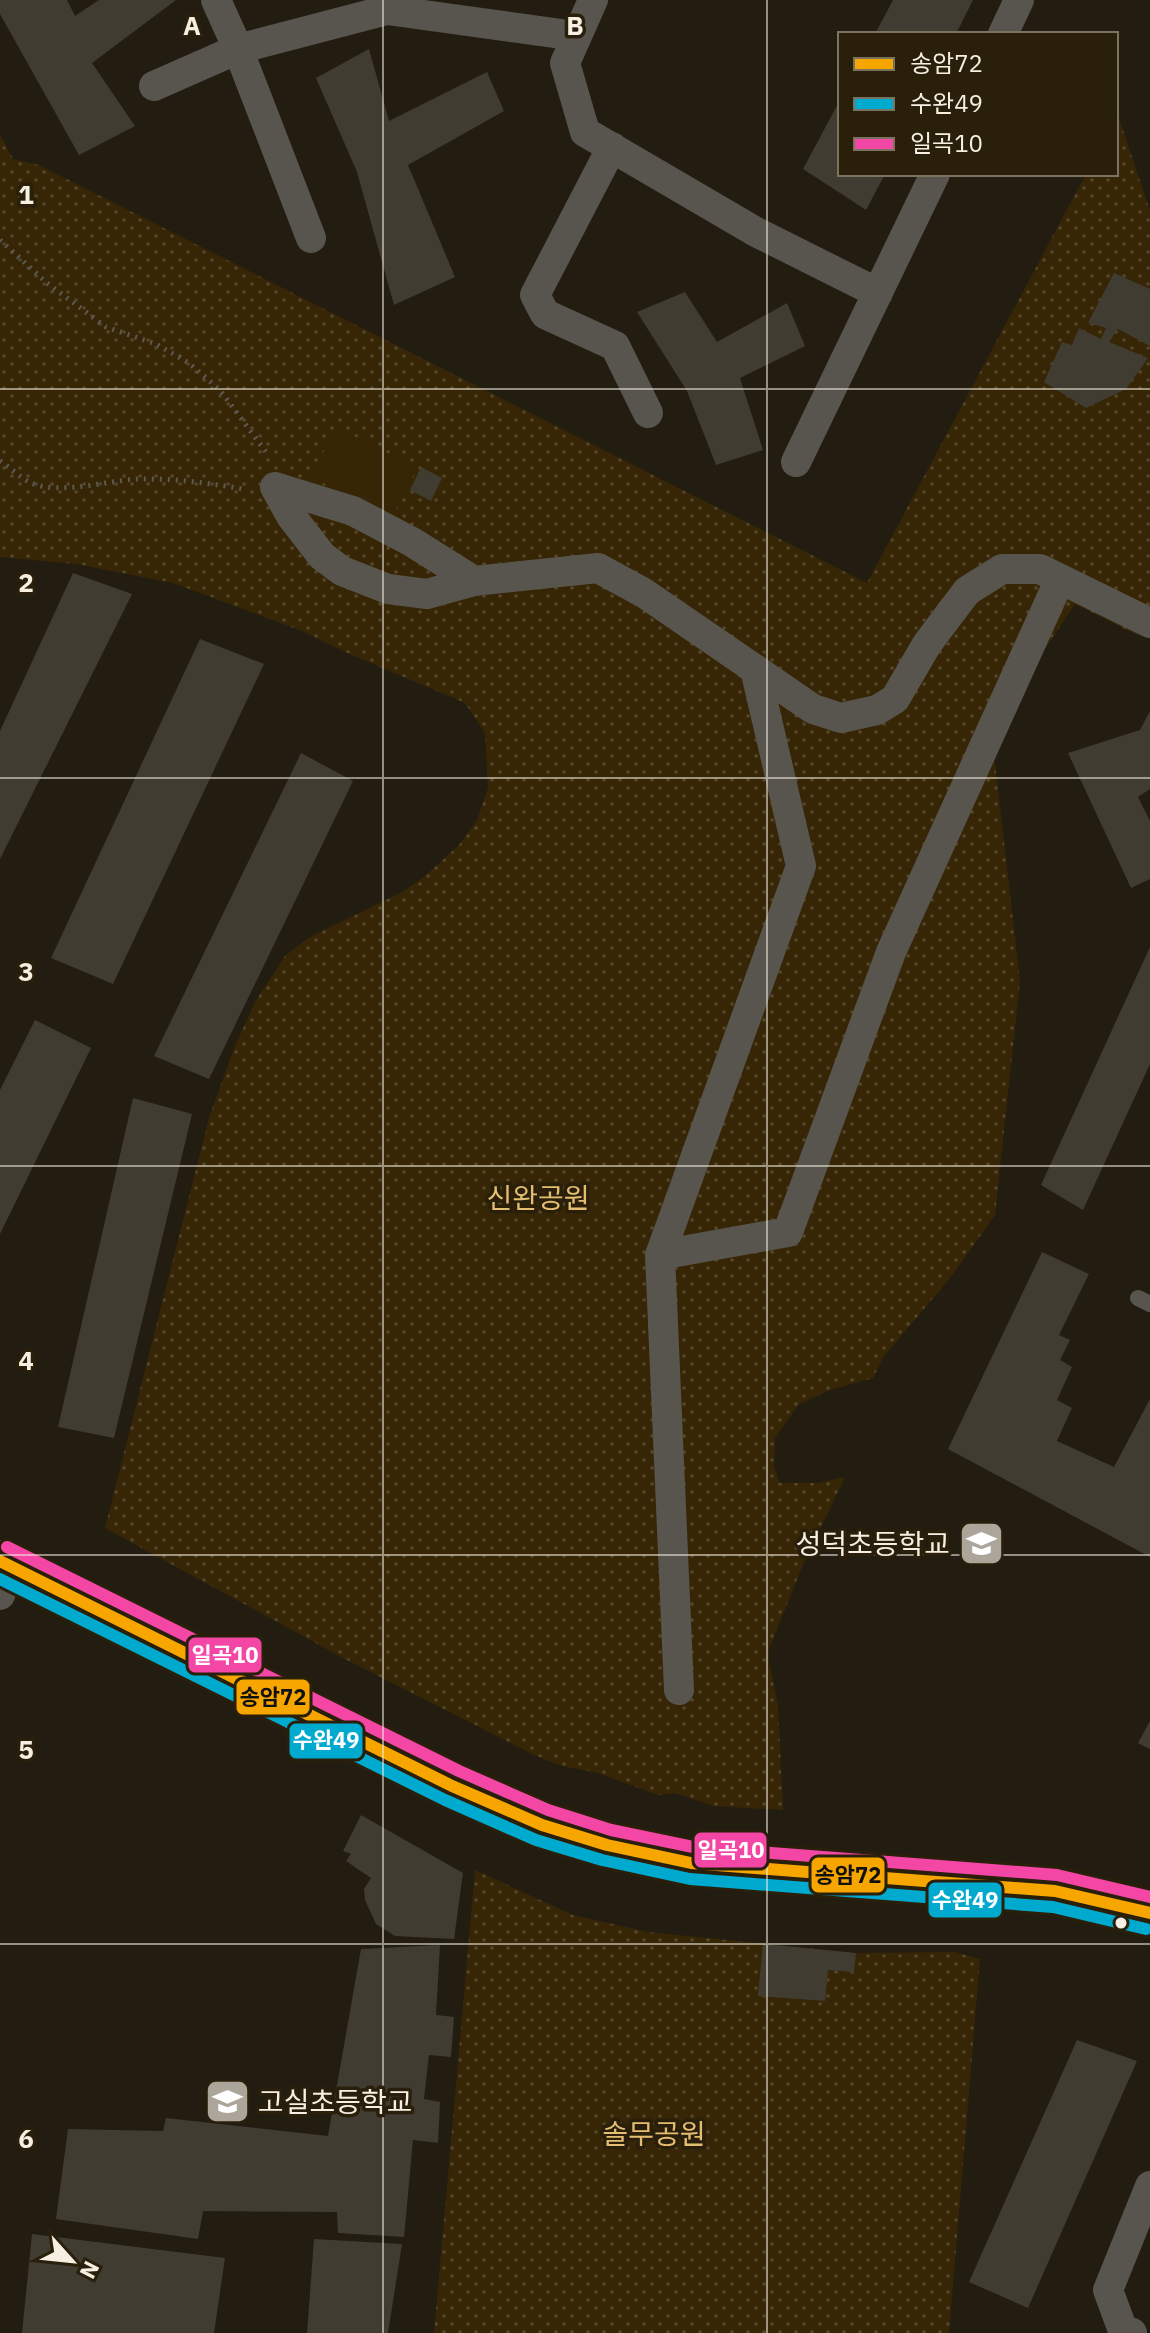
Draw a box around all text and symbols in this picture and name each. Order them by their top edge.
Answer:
text: A [183,8,201,42]
text: B [566,8,584,42]
legend [838,32,1118,176]
text: 송암72 [910,47,983,79]
text: 수완49 [910,87,983,119]
text: 일곡10 [910,127,983,159]
text: 1 [18,177,34,211]
text: 2 [18,565,34,599]
text: 3 [18,954,34,988]
park label: 신완공원 [486,1179,590,1216]
text: 4 [18,1343,34,1377]
school or university icon: 성덕초등학교 [957,1519,1005,1567]
place label: 성덕초등학교 [795,1525,950,1562]
line badge: 일곡10 [187,1636,263,1674]
text: 일곡10 [192,1640,258,1669]
line badge: 송암72 [235,1678,311,1716]
text: 송암72 [240,1682,306,1711]
line badge: 수완49 [288,1722,364,1760]
text: 수완49 [293,1725,359,1754]
text: 5 [18,1732,34,1766]
line badge: 일곡10 [693,1831,768,1869]
text: 일곡10 [698,1835,764,1864]
line badge: 송암72 [810,1856,886,1894]
text: 송암72 [815,1860,881,1889]
line badge: 수완49 [927,1881,1003,1919]
text: 수완49 [932,1885,998,1914]
unlabelled marker [1113,1915,1129,1931]
school or university icon: 고실초등학교 [203,2077,251,2125]
place label: 고실초등학교 [258,2083,413,2120]
park label: 솔무공원 [602,2115,706,2152]
text: 6 [18,2121,34,2155]
north arrow [32,2221,112,2301]
text: N [74,2257,107,2284]

